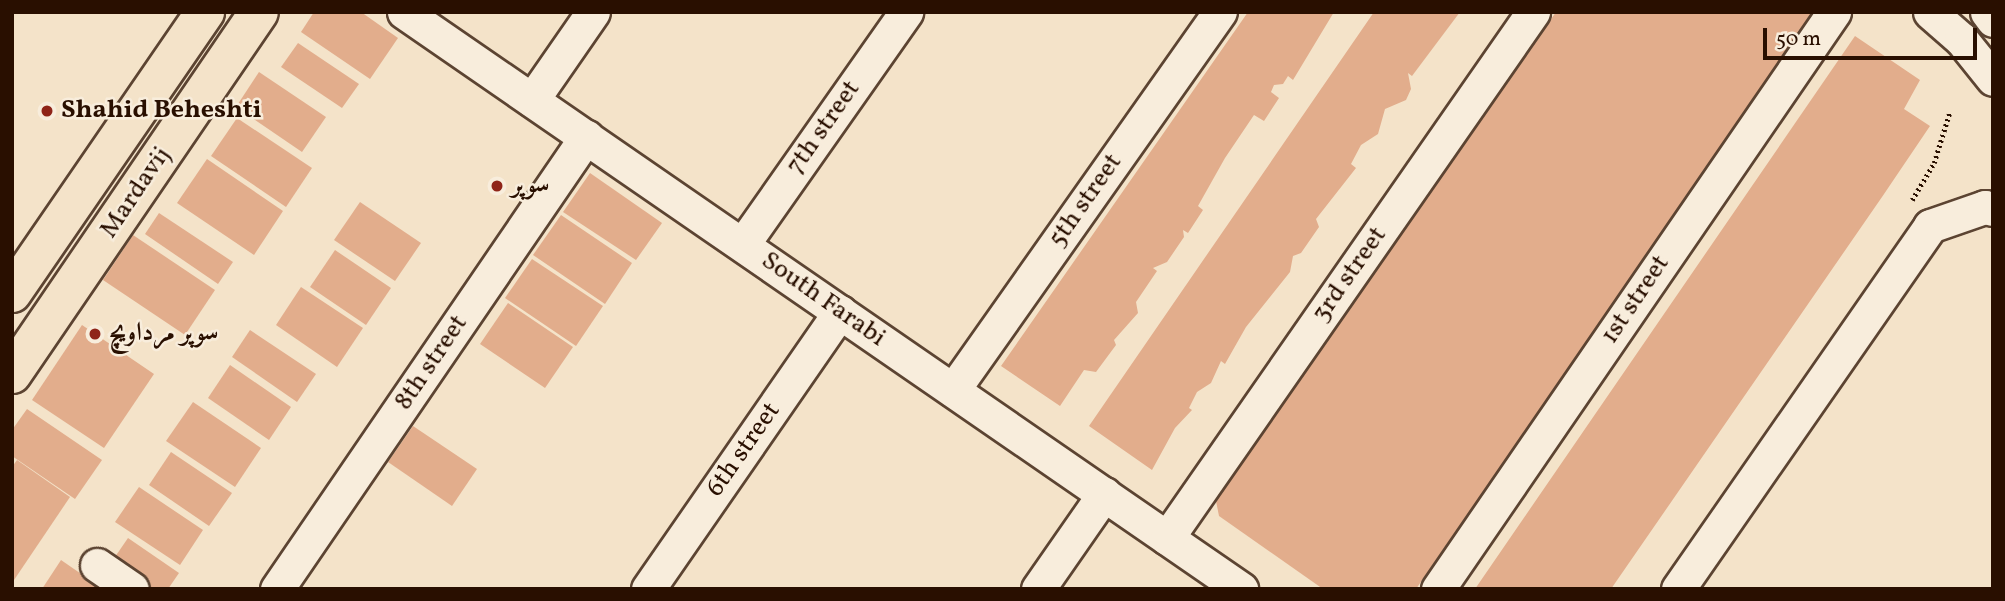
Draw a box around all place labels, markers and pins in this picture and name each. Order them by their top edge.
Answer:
place label: Shahid Beheshti [61,95,262,127]
marker: Shahid Beheshti [39,103,55,119]
place label: سوپر [511,170,549,202]
marker: سوپر [489,178,505,194]
place label: سوپر مرداویچ [109,318,219,350]
marker: سوپر مرداویچ [87,326,103,342]

